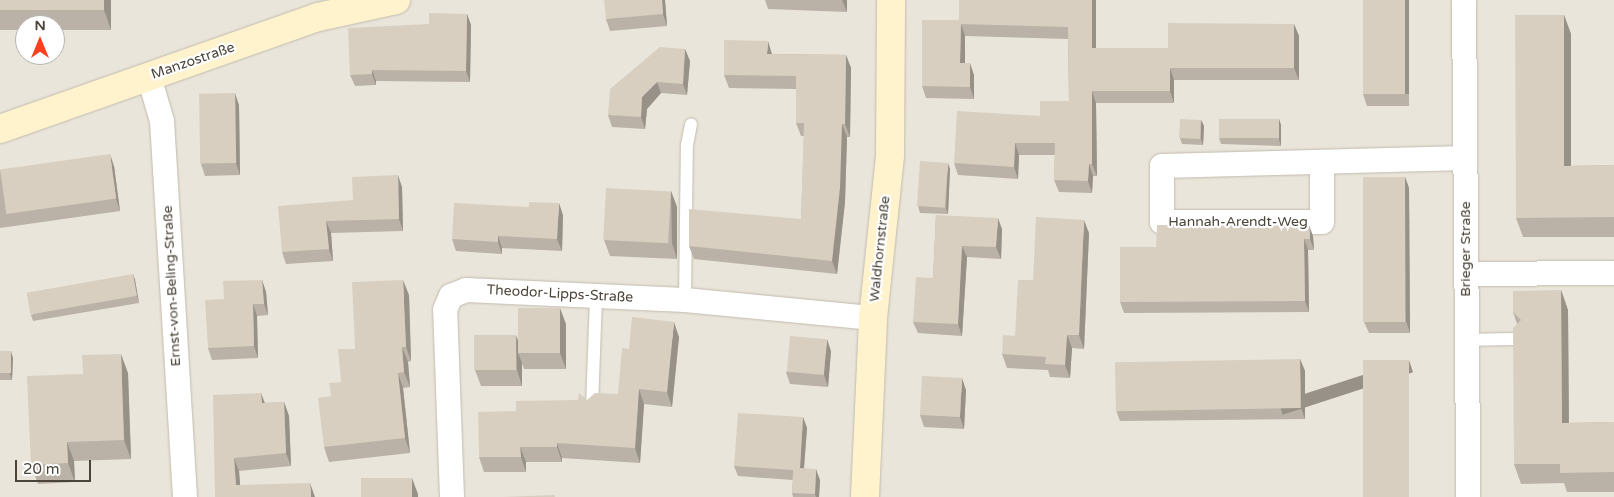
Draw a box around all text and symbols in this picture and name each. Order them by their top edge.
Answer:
north arrow [15,15,65,65]
text: N [34,17,46,34]
street label: Manzostraße [149,39,237,83]
street label: Waldhornstraße [866,195,894,303]
street label: Brieger Straße [1458,201,1474,297]
street label: Ernst-von-Beling-Straße [159,205,185,367]
street label: Hannah-Arendt-Weg [1168,214,1308,230]
street label: Theodor-Lipps-Straße [486,282,634,306]
scale bar [18,450,94,482]
text: 20 m [23,460,60,478]

